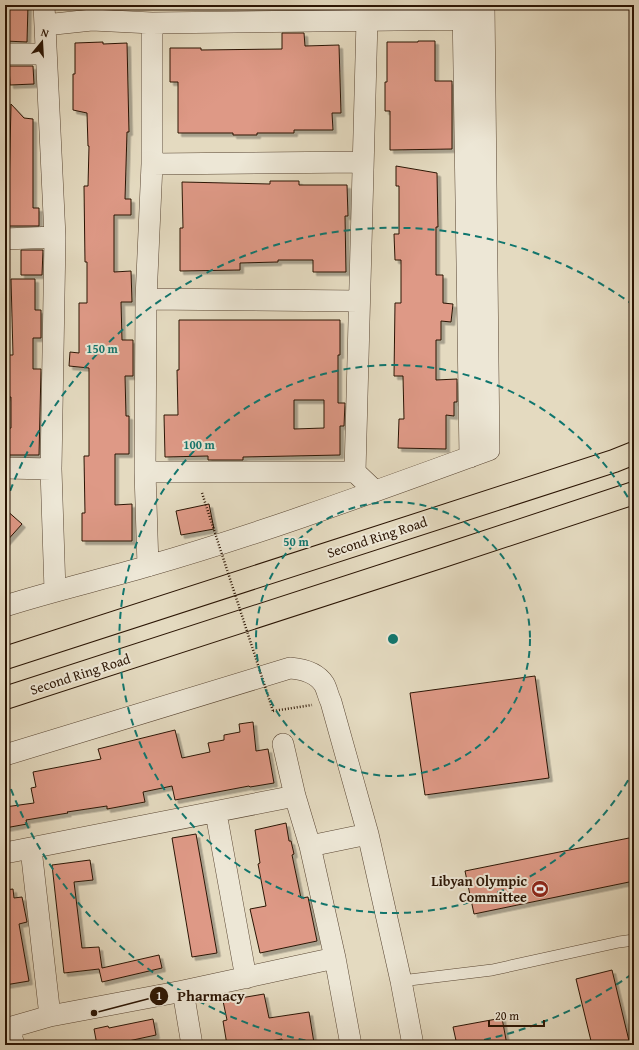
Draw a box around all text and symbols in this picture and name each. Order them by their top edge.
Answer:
north arrow [22,22,62,62]
text: N [39,24,52,41]
text: 150 m [86,340,119,357]
text: 100 m [183,436,216,453]
street label: Second Ring Road [324,511,430,563]
text: 50 m [283,533,309,550]
centre of rings [386,632,400,646]
street label: Second Ring Road [27,648,133,700]
place label: Libyan Olympic Committee [431,871,528,907]
sports icon: Libyan Olympic Committee [530,879,550,899]
callout: Pharmacy [149,983,252,1010]
text: Pharmacy [177,985,245,1006]
text: 1 [156,987,162,1004]
scale bar [489,1002,544,1028]
text: 20 m [495,1007,519,1024]

